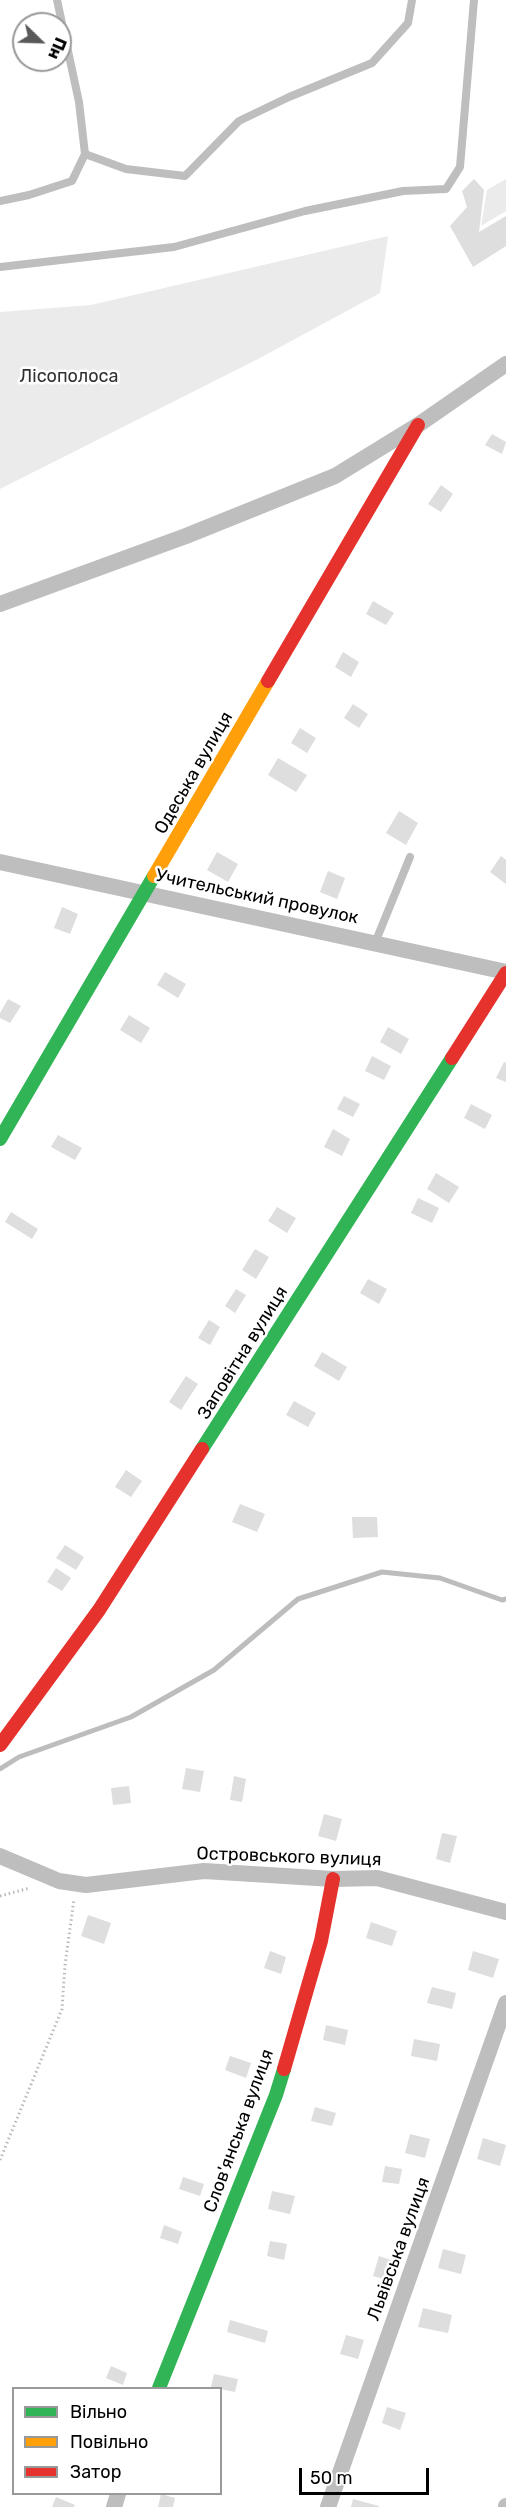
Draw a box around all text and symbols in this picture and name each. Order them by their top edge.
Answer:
north arrow [12,12,72,72]
text: Пн [44,35,70,62]
park label: Лісополоса [20,366,118,388]
street label: Одеська вулиця [150,708,238,838]
street label: Учительський провулок [154,865,360,929]
street label: Заповітна вулиця [193,1282,293,1424]
street label: Островського вулиця [196,1843,382,1871]
street label: Слов'янська вулиця [199,2046,279,2216]
street label: Львівська вулиця [363,2174,435,2324]
legend [12,2387,222,2495]
text: Вільно [70,2401,127,2423]
text: Повільно [70,2431,148,2453]
scale bar [302,2456,432,2494]
text: Затор [70,2461,121,2483]
text: 50 m [310,2467,353,2489]

